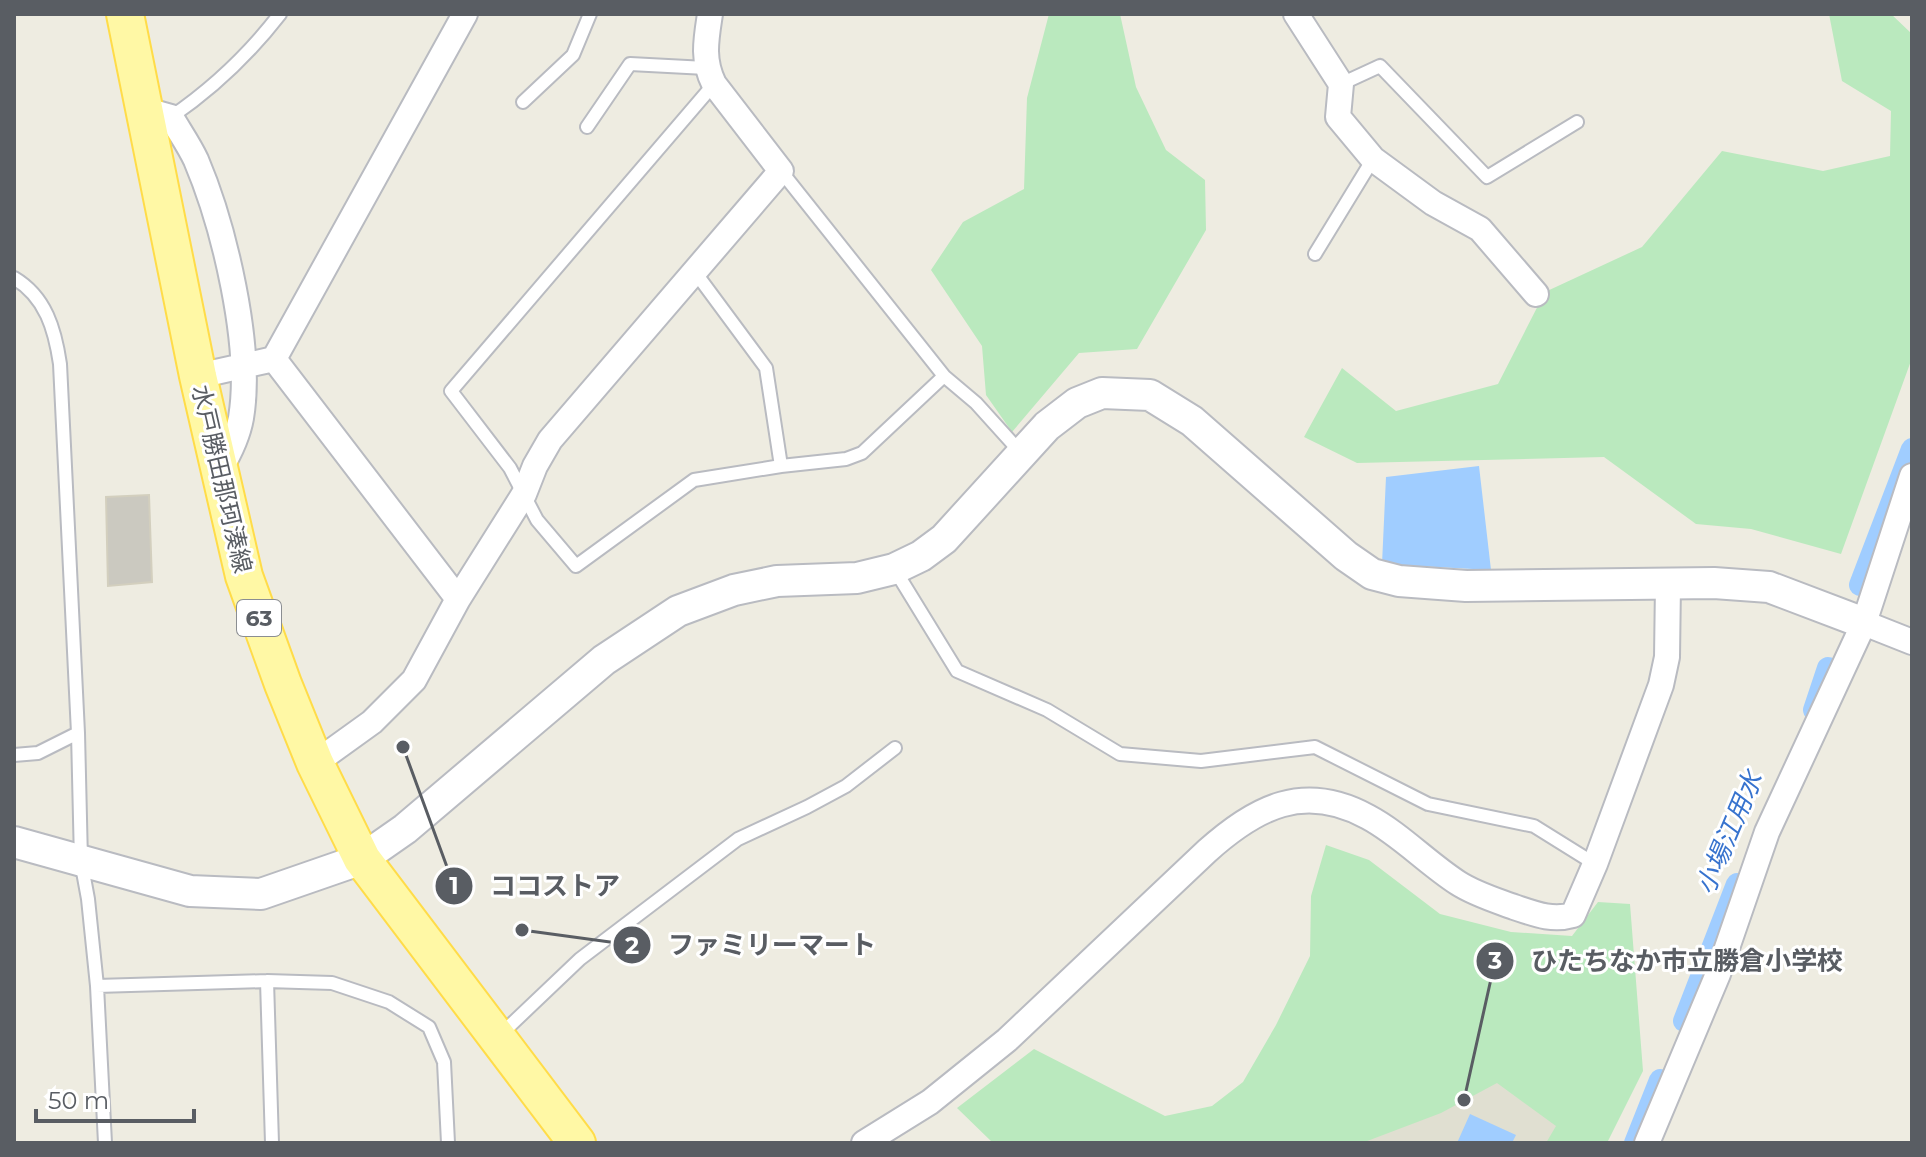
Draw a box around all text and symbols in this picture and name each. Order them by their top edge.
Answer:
street label: 水戸勝田那珂湊線 [186,382,258,576]
road number: 63 [237,600,281,636]
water label: 小場江用水 [1689,764,1770,899]
callout: ココストア [434,861,636,911]
text: ココストア [490,870,620,902]
text: 1 [449,871,459,900]
callout: ファミリーマート [612,920,892,970]
text: ファミリーマート [668,929,876,961]
text: 2 [625,931,639,960]
callout: ひたちなか市立勝倉小学校 [1475,936,1859,986]
text: ひたちなか市立勝倉小学校 [1531,945,1843,977]
text: 3 [1487,946,1502,975]
scale bar [36,1073,194,1123]
text: 50 m [48,1086,109,1115]

